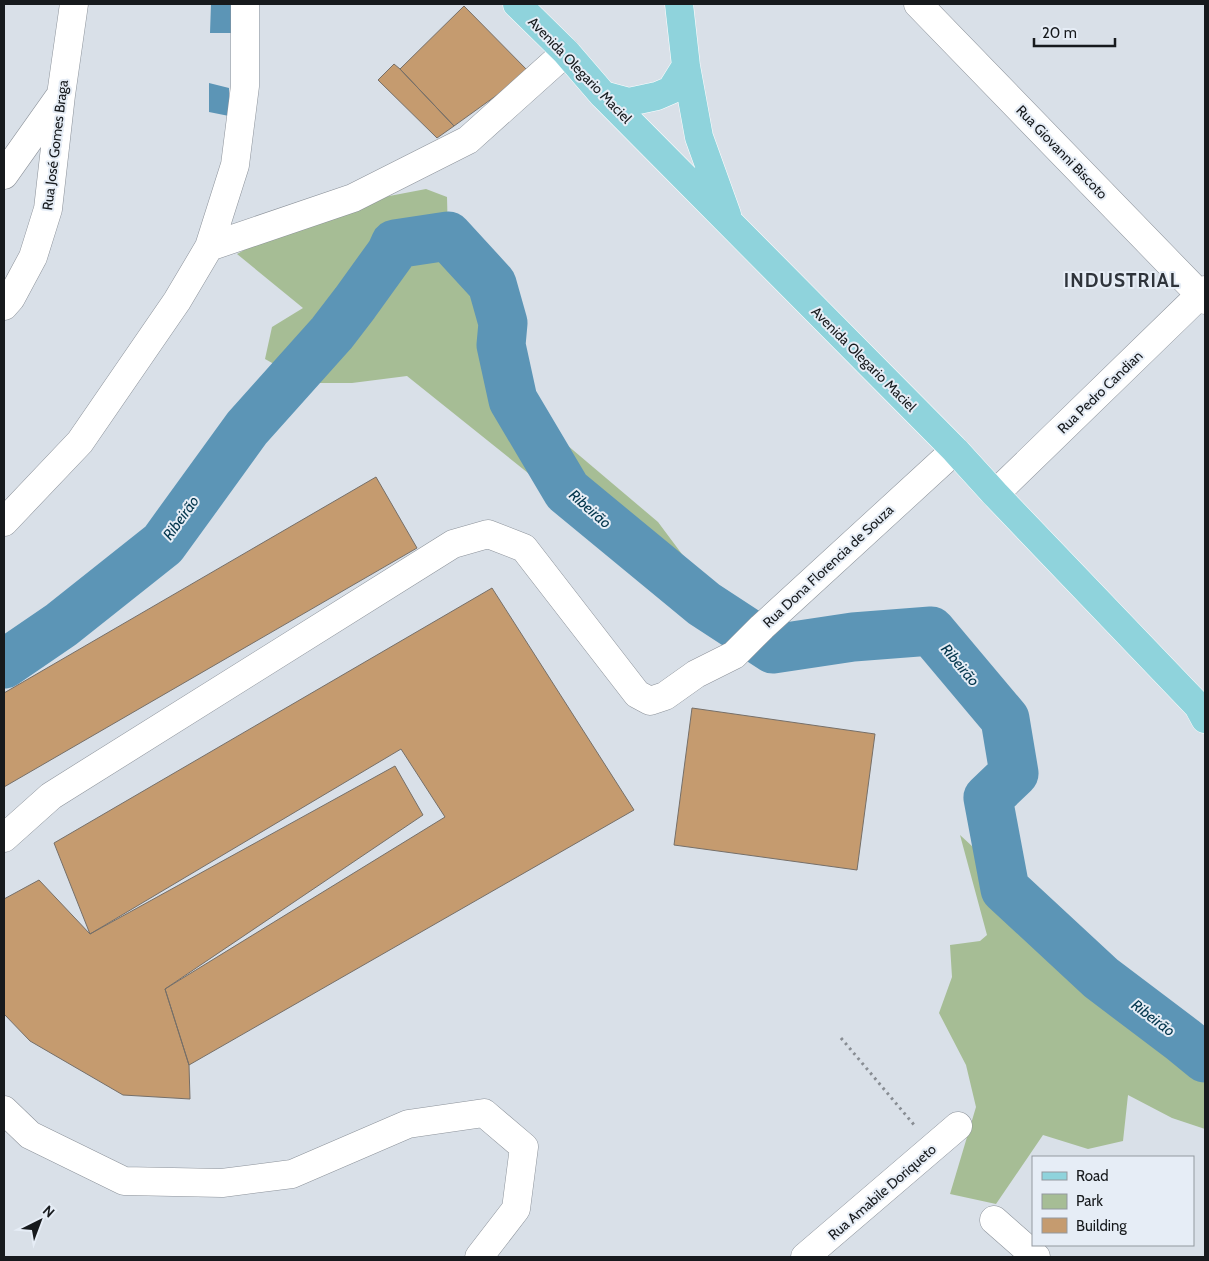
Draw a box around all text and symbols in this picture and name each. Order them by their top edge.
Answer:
street label: Avenida Olegario Maciel [524,13,636,128]
scale bar [1034,15,1115,47]
text: 20 m [1042,24,1077,42]
street label: Rua José Gomes Braga [38,79,72,211]
street label: Rua Giovanni Biscoto [1012,101,1112,203]
district label: INDUSTRIAL [1064,269,1180,292]
street label: Avenida Olegario Maciel [808,303,921,416]
street label: Rua Pedro Candian [1054,347,1147,437]
water label: Ribeirão [565,486,615,532]
water label: Ribeirão [159,492,203,543]
street label: Rua Dona Florencia de Souza [759,500,897,631]
water label: Ribeirão [937,640,983,690]
water label: Ribeirão [1128,996,1178,1040]
street label: Rua Amabile Doriqueto [824,1140,940,1244]
legend [1032,1156,1194,1246]
text: Road [1076,1167,1109,1185]
text: Park [1076,1192,1103,1210]
north arrow [15,1196,65,1246]
text: N [39,1201,58,1221]
text: Building [1076,1217,1127,1235]

